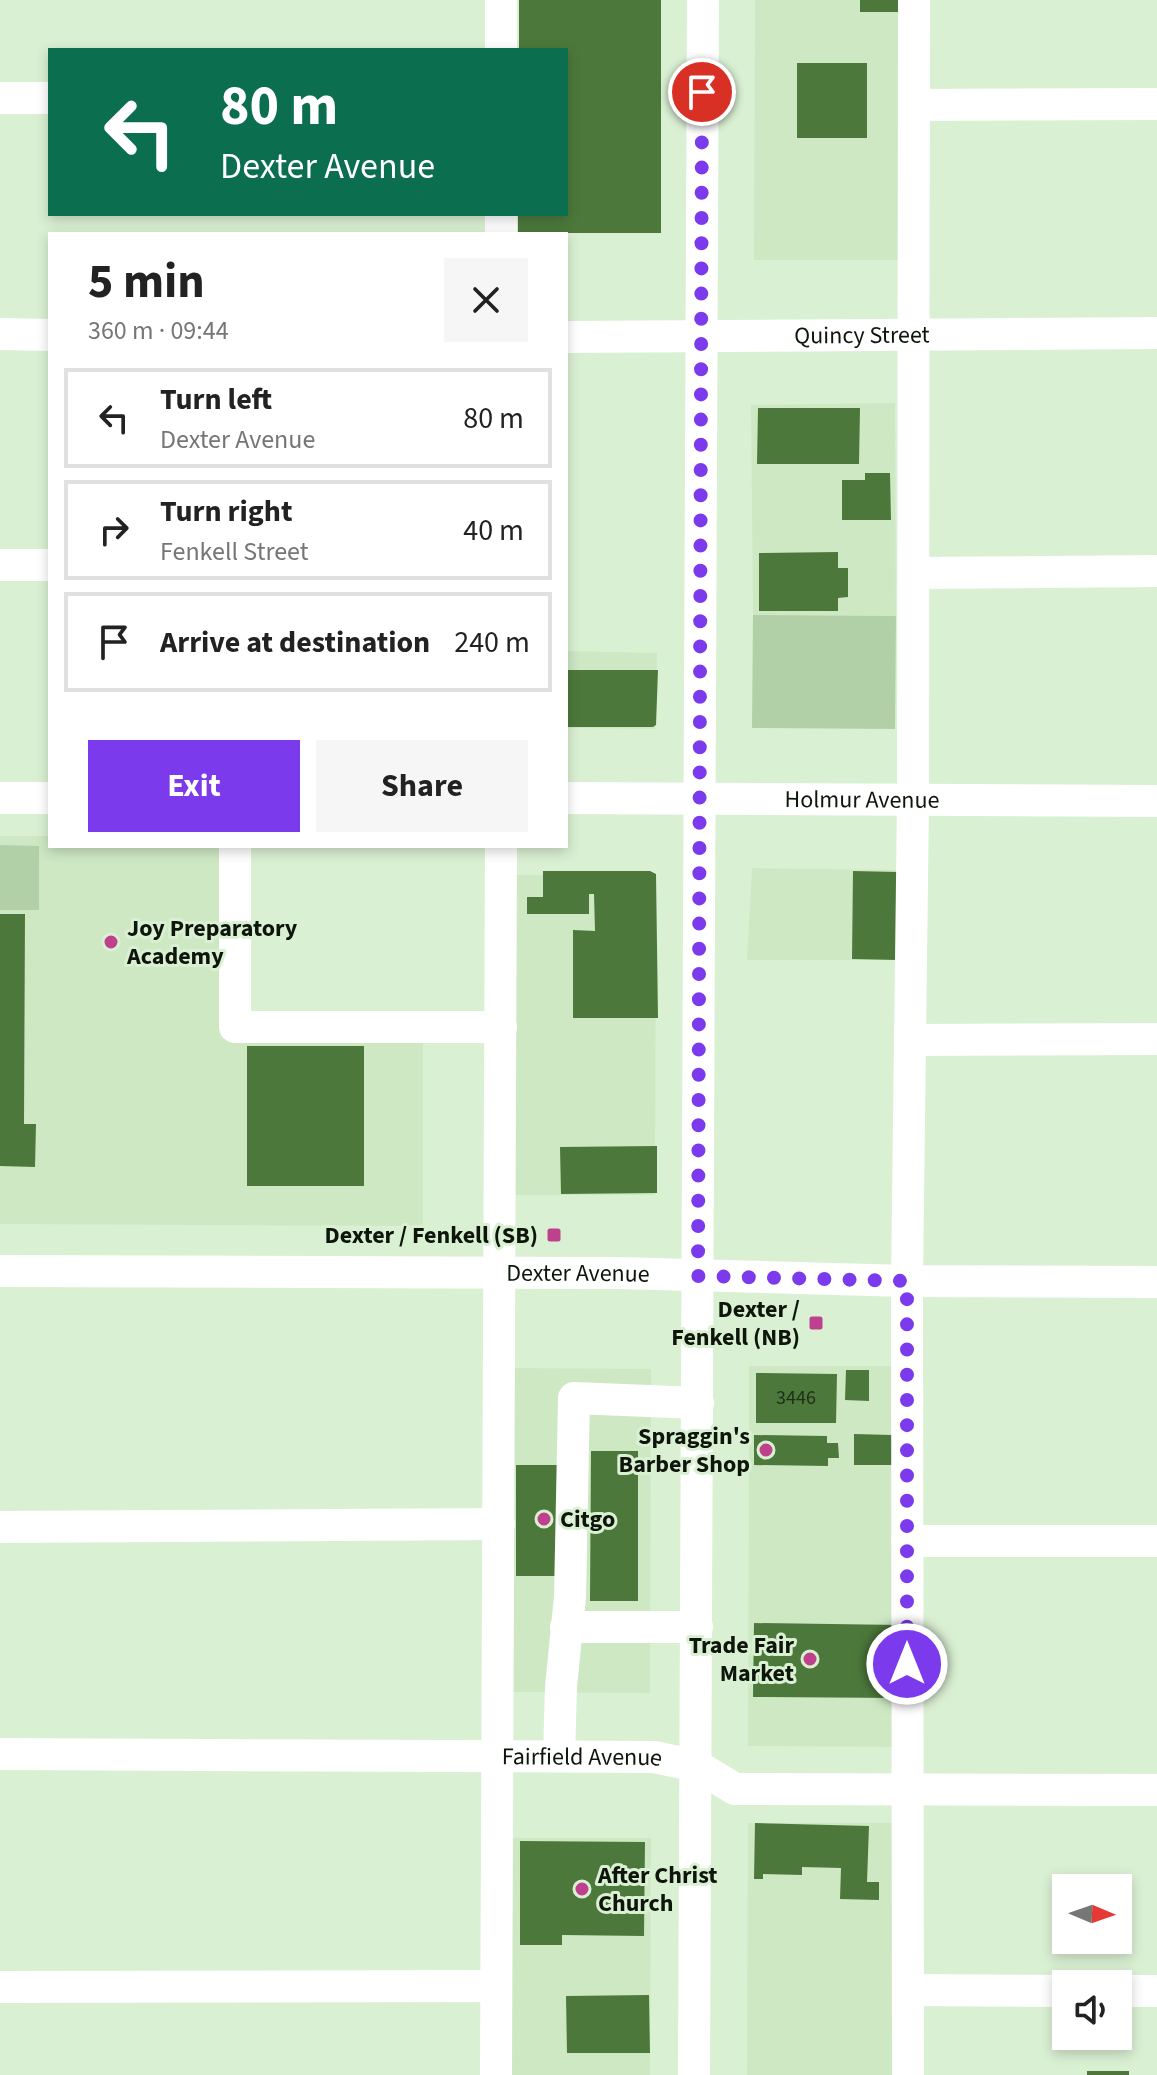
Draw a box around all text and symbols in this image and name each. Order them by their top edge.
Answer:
pin [668,58,736,126]
text: 80 m [220,67,338,146]
icon: arrive [680,70,724,114]
icon: left [88,80,192,184]
text: Dexter Avenue [220,141,435,192]
text: 5 min [88,248,205,316]
button: close [444,258,528,342]
text: 360 m · 09:44 [88,312,229,349]
street label: Quincy Street [794,317,930,353]
text: Turn left [160,378,272,421]
icon: left [92,396,136,440]
text: 80 m [463,397,524,440]
text: Dexter Avenue [160,421,315,458]
text: Turn right [160,490,292,533]
icon: right [92,508,136,552]
text: 40 m [463,509,524,552]
text: Fenkell Street [160,533,309,570]
icon: arrive [92,620,136,664]
text: Arrive at destination [160,621,430,664]
text: 240 m [454,621,530,664]
button: Exit [88,740,300,832]
button: Share [316,740,528,832]
street label: Holmur Avenue [784,782,940,817]
place label: Joy Preparatory Academy [126,911,298,974]
marker: Joy Preparatory Academy [102,933,120,951]
place label: Dexter / Fenkell (SB) [324,1218,538,1253]
marker: Dexter / Fenkell (SB) [545,1226,563,1244]
street label: Dexter Avenue [506,1255,650,1291]
place label: Dexter / Fenkell (NB) [671,1292,800,1355]
marker: Dexter / Fenkell (NB) [807,1314,825,1332]
house number: 3446 [776,1384,816,1412]
place label: Spraggin's Barber Shop [619,1419,750,1482]
marker: Spraggin's Barber Shop [757,1441,775,1459]
place label: Citgo [560,1502,615,1537]
marker: Citgo [535,1510,553,1528]
position arrow [865,1622,949,1706]
place label: Trade Fair Market [689,1628,794,1691]
marker: Trade Fair Market [801,1650,819,1668]
street label: Fairfield Avenue [502,1739,666,1776]
place label: After Christ Church [597,1858,718,1921]
north arrow [1052,1874,1132,1954]
map controls [1052,1874,1132,2050]
marker: After Christ Church [573,1880,591,1898]
button: sound [1052,1970,1132,2050]

